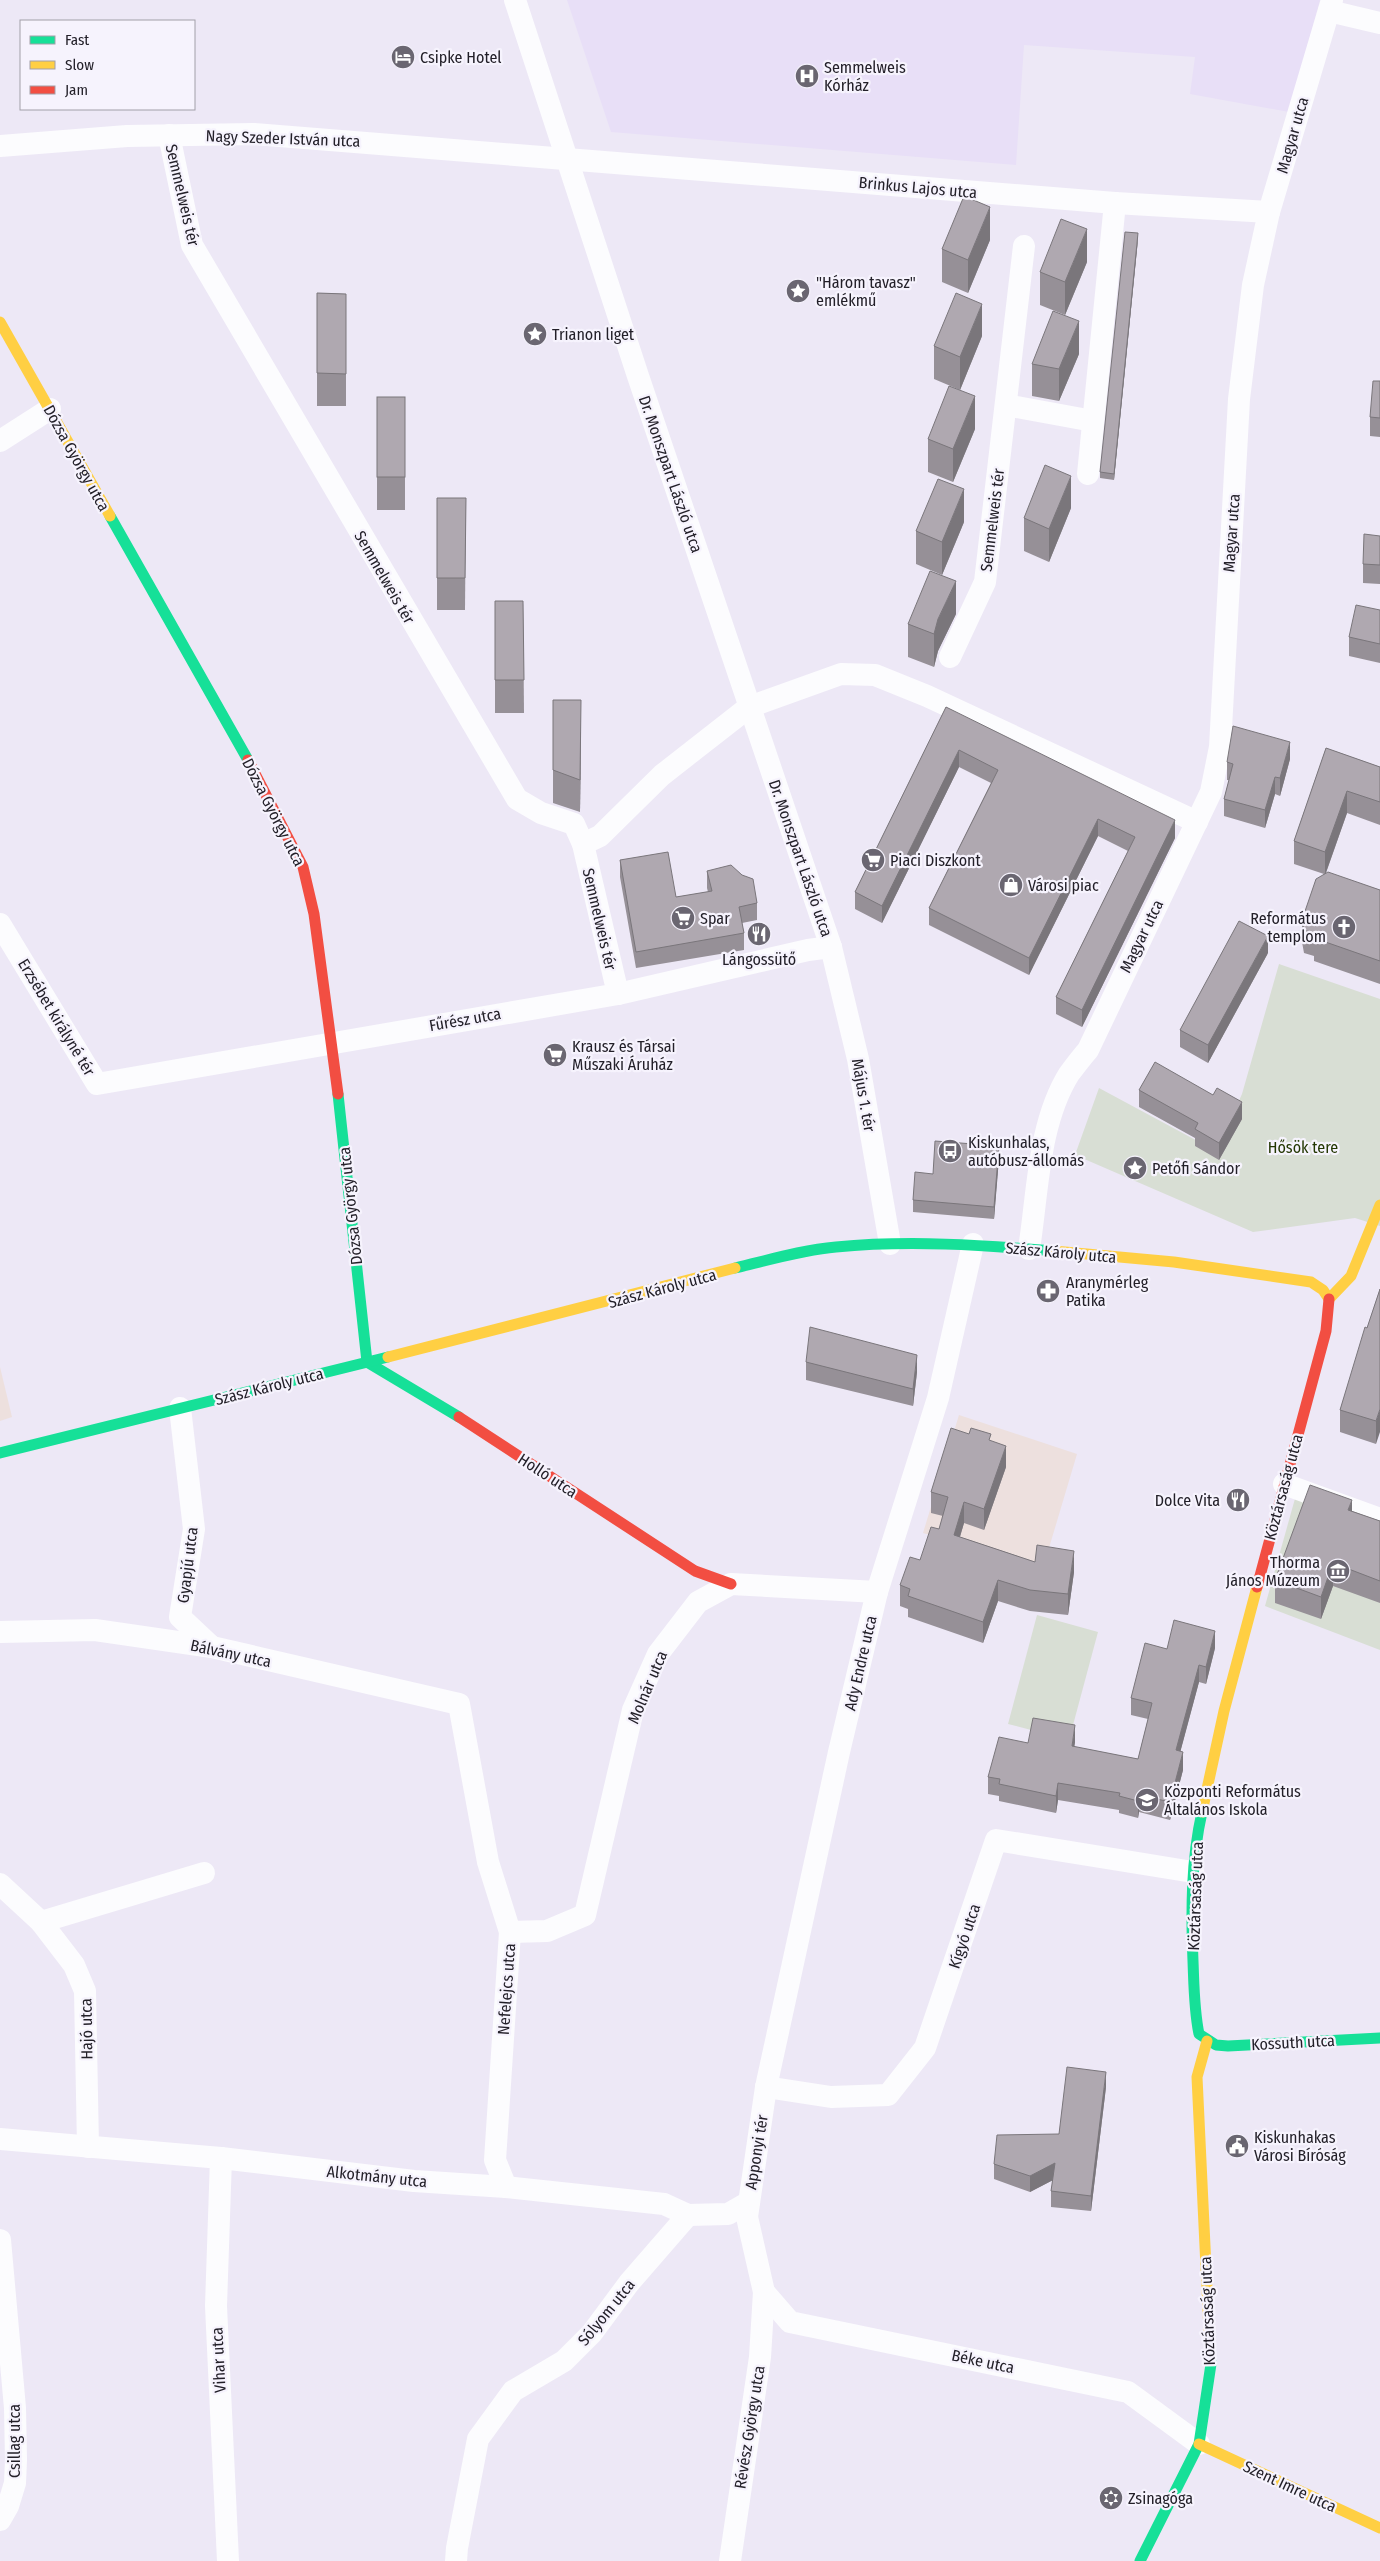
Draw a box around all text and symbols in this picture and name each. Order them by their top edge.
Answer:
legend [20,20,195,110]
text: Fast [65,31,89,49]
hotel icon: Csipke Hotel [390,44,416,70]
place label: Csipke Hotel [420,48,502,67]
text: Slow [65,56,94,74]
place label: Semmelweis Kórház [824,58,906,95]
hospital icon: Semmelweis Kórház [794,63,820,89]
text: Jam [65,81,88,99]
street label: Magyar utca [1273,95,1312,176]
street label: Nagy Szeder István utca [205,126,361,151]
street label: Semmelweis tér [162,142,204,248]
street label: Brinkus Lajos utca [858,173,978,202]
place label: "Három tavasz" emlékmű [816,273,916,310]
place icon: "Három tavasz" emlékmű [785,278,811,304]
place icon: Trianon liget [522,321,548,347]
place label: Trianon liget [552,325,635,344]
street label: Dr. Monszpart László utca [635,393,706,555]
street label: Dózsa György utca [40,402,114,515]
street label: Semmelweis tér [977,467,1008,573]
street label: Magyar utca [1219,493,1244,573]
street label: Semmelweis tér [350,527,419,627]
street label: Dózsa György utca [238,755,309,869]
street label: Dr. Monszpart László utca [765,777,836,939]
supermarket icon: Piaci Diszkont [860,847,886,873]
place label: Piaci Diszkont [890,851,982,870]
street label: Semmelweis tér [579,866,621,972]
shop icon: Városi piac [998,872,1024,898]
place label: Városi piac [1028,876,1099,895]
street label: Magyar utca [1116,897,1167,976]
supermarket icon: Spar [670,905,696,931]
place label: Spar [700,909,730,928]
place label: Református templom [1250,909,1326,946]
church icon: Református templom [1331,914,1357,940]
restaurant icon: Lángossütő [746,921,772,947]
place label: Lángossütő [722,950,796,969]
street label: Erzsébet királyné tér [14,955,99,1080]
street label: Fűrész utca [428,1004,503,1035]
place label: Krausz és Társai Műszaki Áruház [572,1037,676,1074]
supermarket icon: Krausz és Társai Műszaki Áruház [542,1042,568,1068]
street label: Május 1. tér [848,1057,879,1134]
place label: Kiskunhalas, autóbusz-állomás [968,1133,1084,1170]
bus stop icon: Kiskunhalas, autóbusz-állomás [937,1138,963,1164]
park label: Hősök tere [1268,1138,1338,1157]
street label: Dózsa György utca [335,1146,366,1266]
place icon: Petőfi Sándor [1122,1155,1148,1181]
place label: Petőfi Sándor [1152,1159,1241,1178]
street label: Szász Károly utca [1005,1238,1117,1267]
street label: Szász Károly utca [606,1265,718,1312]
place label: Aranymérleg Patika [1066,1273,1149,1310]
pharmacy icon: Aranymérleg Patika [1035,1278,1061,1304]
street label: Szász Károly utca [213,1364,325,1409]
street label: Köztársaság utca [1260,1432,1307,1542]
street label: Holló utca [515,1449,581,1502]
restaurant icon: Dolce Vita [1225,1487,1251,1513]
place label: Dolce Vita [1155,1491,1220,1510]
street label: Gyapjú utca [173,1526,202,1604]
place label: Thorma János Múzeum [1226,1553,1320,1590]
museum icon: Thorma János Múzeum [1325,1558,1351,1584]
street label: Ady Endre utca [840,1614,881,1712]
street label: Bálvány utca [189,1636,273,1671]
street label: Molnár utca [624,1648,671,1727]
place label: Központi Református Általános Iskola [1164,1782,1301,1819]
school or university icon: Központi Református Általános Iskola [1134,1787,1160,1813]
street label: Köztársaság utca [1184,1841,1207,1951]
street label: Kígyó utca [945,1901,984,1971]
street label: Nefelejcs utca [494,1942,519,2035]
street label: Hajó utca [76,1998,97,2060]
street label: Kossuth utca [1251,2031,1336,2054]
street label: Apponyi tér [741,2113,772,2191]
place label: Kiskunhakas Városi Bíróság [1254,2128,1346,2165]
public building icon: Kiskunhakas Városi Bíróság [1224,2133,1250,2159]
street label: Alkotmány utca [326,2162,428,2191]
street label: Köztársaság utca [1196,2256,1219,2366]
street label: Sólyom utca [574,2275,639,2349]
street label: Vihar utca [207,2327,230,2393]
street label: Béke utca [950,2346,1016,2377]
street label: Révész György utca [730,2364,769,2490]
street label: Csillag utca [5,2404,24,2478]
street label: Szent Imre utca [1240,2457,1339,2516]
synagogue icon: Zsinagóga [1098,2485,1124,2511]
place label: Zsinagóga [1128,2489,1193,2508]

